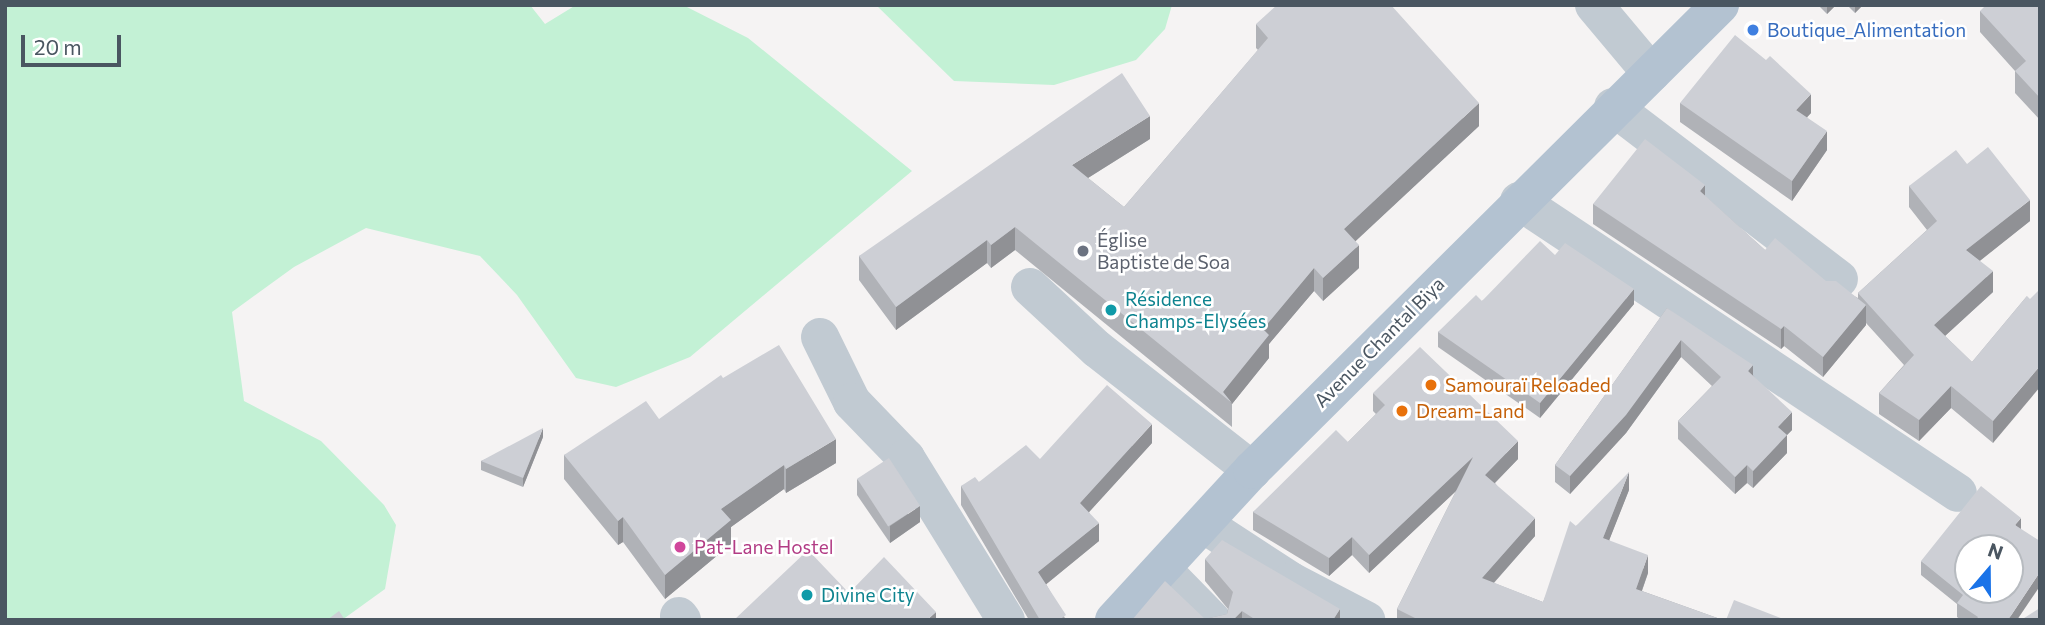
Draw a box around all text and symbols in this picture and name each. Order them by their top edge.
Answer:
place label: Boutique_Alimentation [1767,19,1966,41]
scale bar [24,21,124,65]
marker: Boutique_Alimentation [1745,22,1761,38]
text: 20 m [34,34,82,59]
place label: Église Baptiste de Soa [1097,229,1230,273]
marker: Église Baptiste de Soa [1075,243,1091,259]
street label: Avenue Chantal Biya [1309,272,1449,412]
place label: Résidence Champs-Elysées [1125,288,1266,332]
marker: Résidence Champs-Elysées [1103,302,1119,318]
place label: Samouraï Reloaded [1445,374,1611,396]
marker: Samouraï Reloaded [1423,377,1439,393]
place label: Dream-Land [1416,400,1524,422]
marker: Dream-Land [1394,403,1410,419]
north arrow [1954,534,2024,604]
place label: Pat-Lane Hostel [694,536,834,558]
text: N [1985,537,2006,564]
marker: Pat-Lane Hostel [672,539,688,555]
place label: Divine City [821,584,915,606]
marker: Divine City [799,587,815,603]

